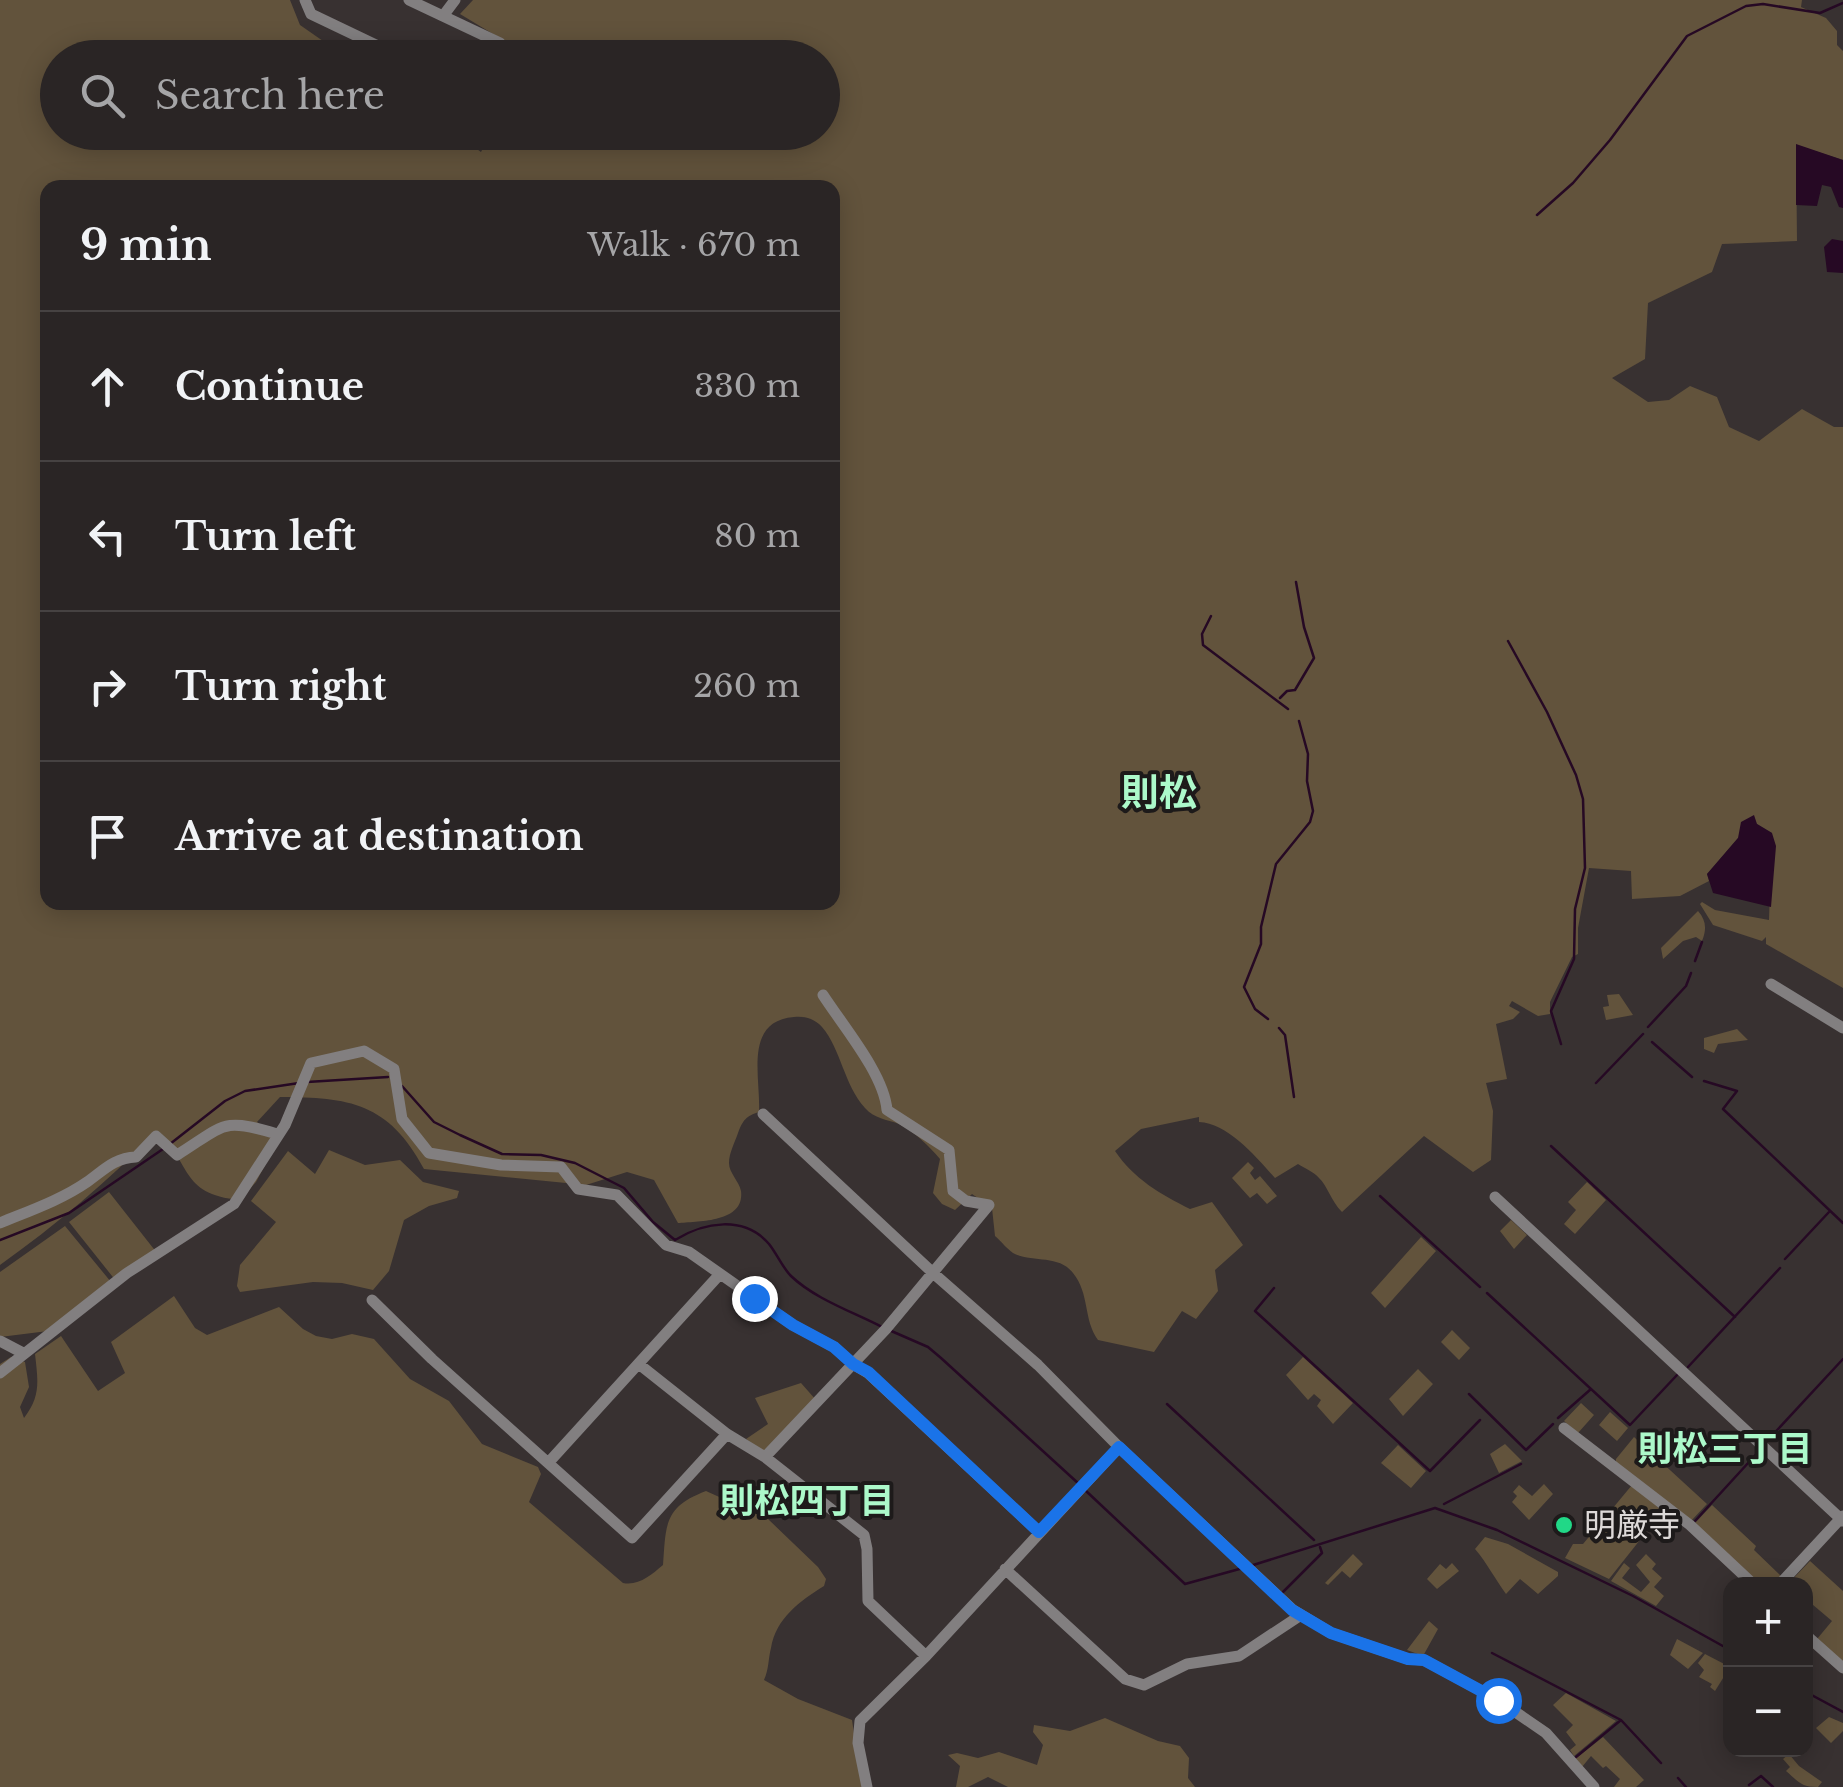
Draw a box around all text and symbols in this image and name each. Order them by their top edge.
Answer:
search box [40,40,840,150]
icon: search [75,68,130,123]
text: Search here [155,72,385,119]
text: 9 min [80,219,212,271]
text: Walk · 670 m [587,225,800,265]
icon: ahead [80,359,135,414]
text: Continue [175,363,364,410]
text: 330 m [694,366,800,406]
icon: left [80,509,135,564]
text: Turn left [175,513,356,560]
text: 80 m [714,516,800,556]
icon: right [80,659,135,714]
text: Turn right [175,663,386,710]
text: 260 m [693,666,800,706]
district label: 則松 [1121,769,1197,816]
icon: arrive [80,809,135,864]
text: Arrive at destination [175,813,584,860]
route end [732,1276,778,1322]
district label: 則松三丁目 [1637,1427,1813,1470]
district label: 則松四丁目 [719,1479,895,1522]
place label: 明厳寺 [1584,1505,1680,1545]
marker: 明厳寺 [1553,1514,1575,1536]
map controls [1723,1577,1813,1757]
button: + [1723,1577,1813,1667]
button: − [1723,1667,1813,1757]
route start [1476,1678,1522,1724]

